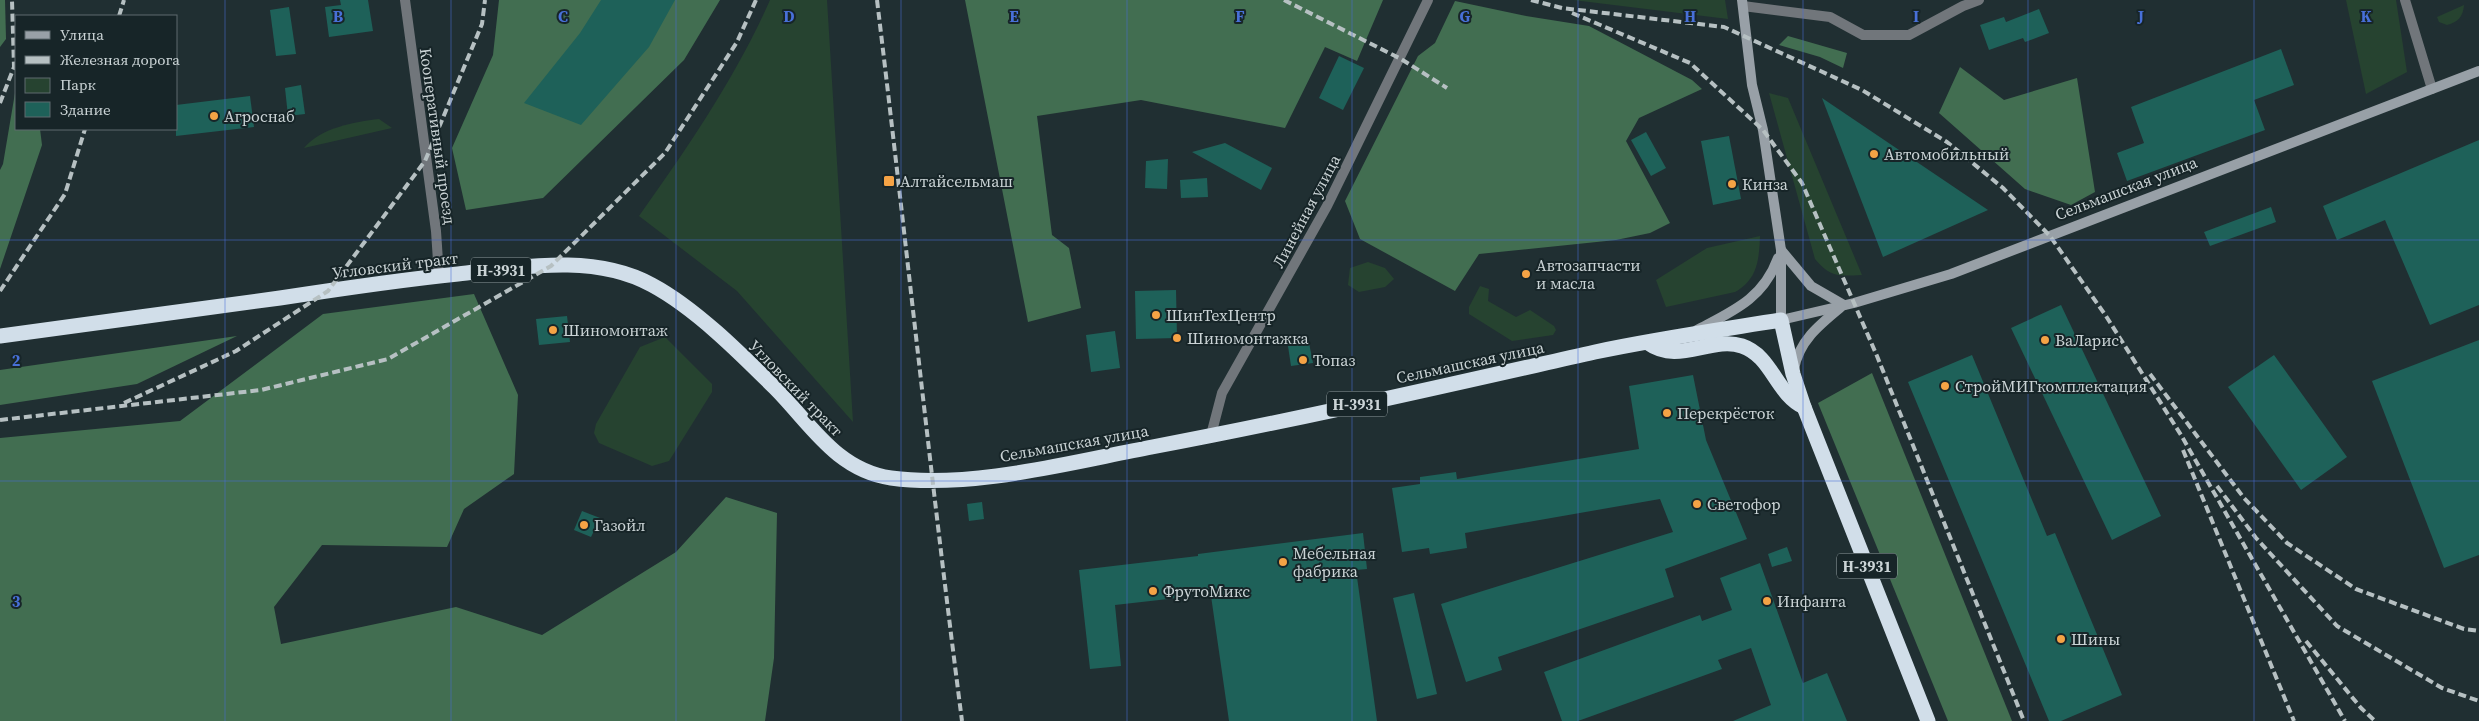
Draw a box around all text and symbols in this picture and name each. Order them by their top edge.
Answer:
text: B [333,5,344,27]
text: C [558,5,568,27]
text: D [783,5,795,27]
text: E [1009,5,1019,27]
text: F [1235,5,1245,27]
text: G [1460,5,1471,27]
text: H [1684,5,1696,27]
text: I [1913,5,1919,27]
text: J [2137,5,2144,27]
text: K [2360,5,2372,27]
legend [15,15,178,130]
text: Улица [60,24,104,45]
street label: Кооперативный проезд [415,46,461,226]
text: Железная дорога [60,49,180,70]
text: Парк [60,74,96,95]
text: Здание [60,99,111,120]
place label: Агроснаб [224,105,295,127]
marker: Агроснаб [208,110,220,122]
place label: Автомобильный [1884,143,2009,165]
marker: Автомобильный [1868,148,1880,160]
street label: Линейная улица [1267,150,1346,272]
street label: Сельмашская улица [2052,150,2201,225]
place label: Алтайсельмаш [900,170,1013,192]
place label: Кинза [1742,173,1789,195]
marker: Алтайсельмаш [882,174,896,188]
marker: Кинза [1726,178,1738,190]
street label: Угловский тракт [331,246,460,284]
place label: Автозапчасти и масла [1536,254,1641,294]
road number: Н-3931 [471,258,531,282]
marker: Автозапчасти и масла [1520,268,1532,280]
place label: ШинТехЦентр [1166,304,1276,326]
marker: ШинТехЦентр [1150,309,1162,321]
place label: Шиномонтаж [563,319,668,341]
marker: Шиномонтаж [547,324,559,336]
place label: Шиномонтажка [1187,327,1310,349]
place label: ВаЛарис [2055,329,2119,351]
marker: Шиномонтажка [1171,332,1183,344]
marker: ВаЛарис [2039,334,2051,346]
street label: Угловский тракт [744,335,848,442]
street label: Сельмашская улица [1394,335,1547,388]
text: 2 [12,349,21,371]
place label: Топаз [1313,349,1355,371]
marker: Топаз [1297,354,1309,366]
place label: СтройМИГкомплектация [1955,375,2147,397]
marker: СтройМИГкомплектация [1939,380,1951,392]
road number: Н-3931 [1327,392,1387,416]
place label: Перекрёсток [1677,402,1775,424]
marker: Перекрёсток [1661,407,1673,419]
street label: Сельмашская улица [998,419,1151,467]
place label: Светофор [1707,493,1780,515]
marker: Светофор [1691,498,1703,510]
place label: Газойл [594,514,646,536]
marker: Газойл [578,519,590,531]
place label: Мебельная фабрика [1293,542,1376,582]
road number: Н-3931 [1837,554,1897,578]
marker: Мебельная фабрика [1277,556,1289,568]
place label: ФрутоМикс [1163,580,1250,602]
marker: ФрутоМикс [1147,585,1159,597]
text: 3 [12,590,21,612]
place label: Инфанта [1777,590,1847,612]
marker: Инфанта [1761,595,1773,607]
place label: Шины [2071,628,2120,650]
marker: Шины [2055,633,2067,645]

